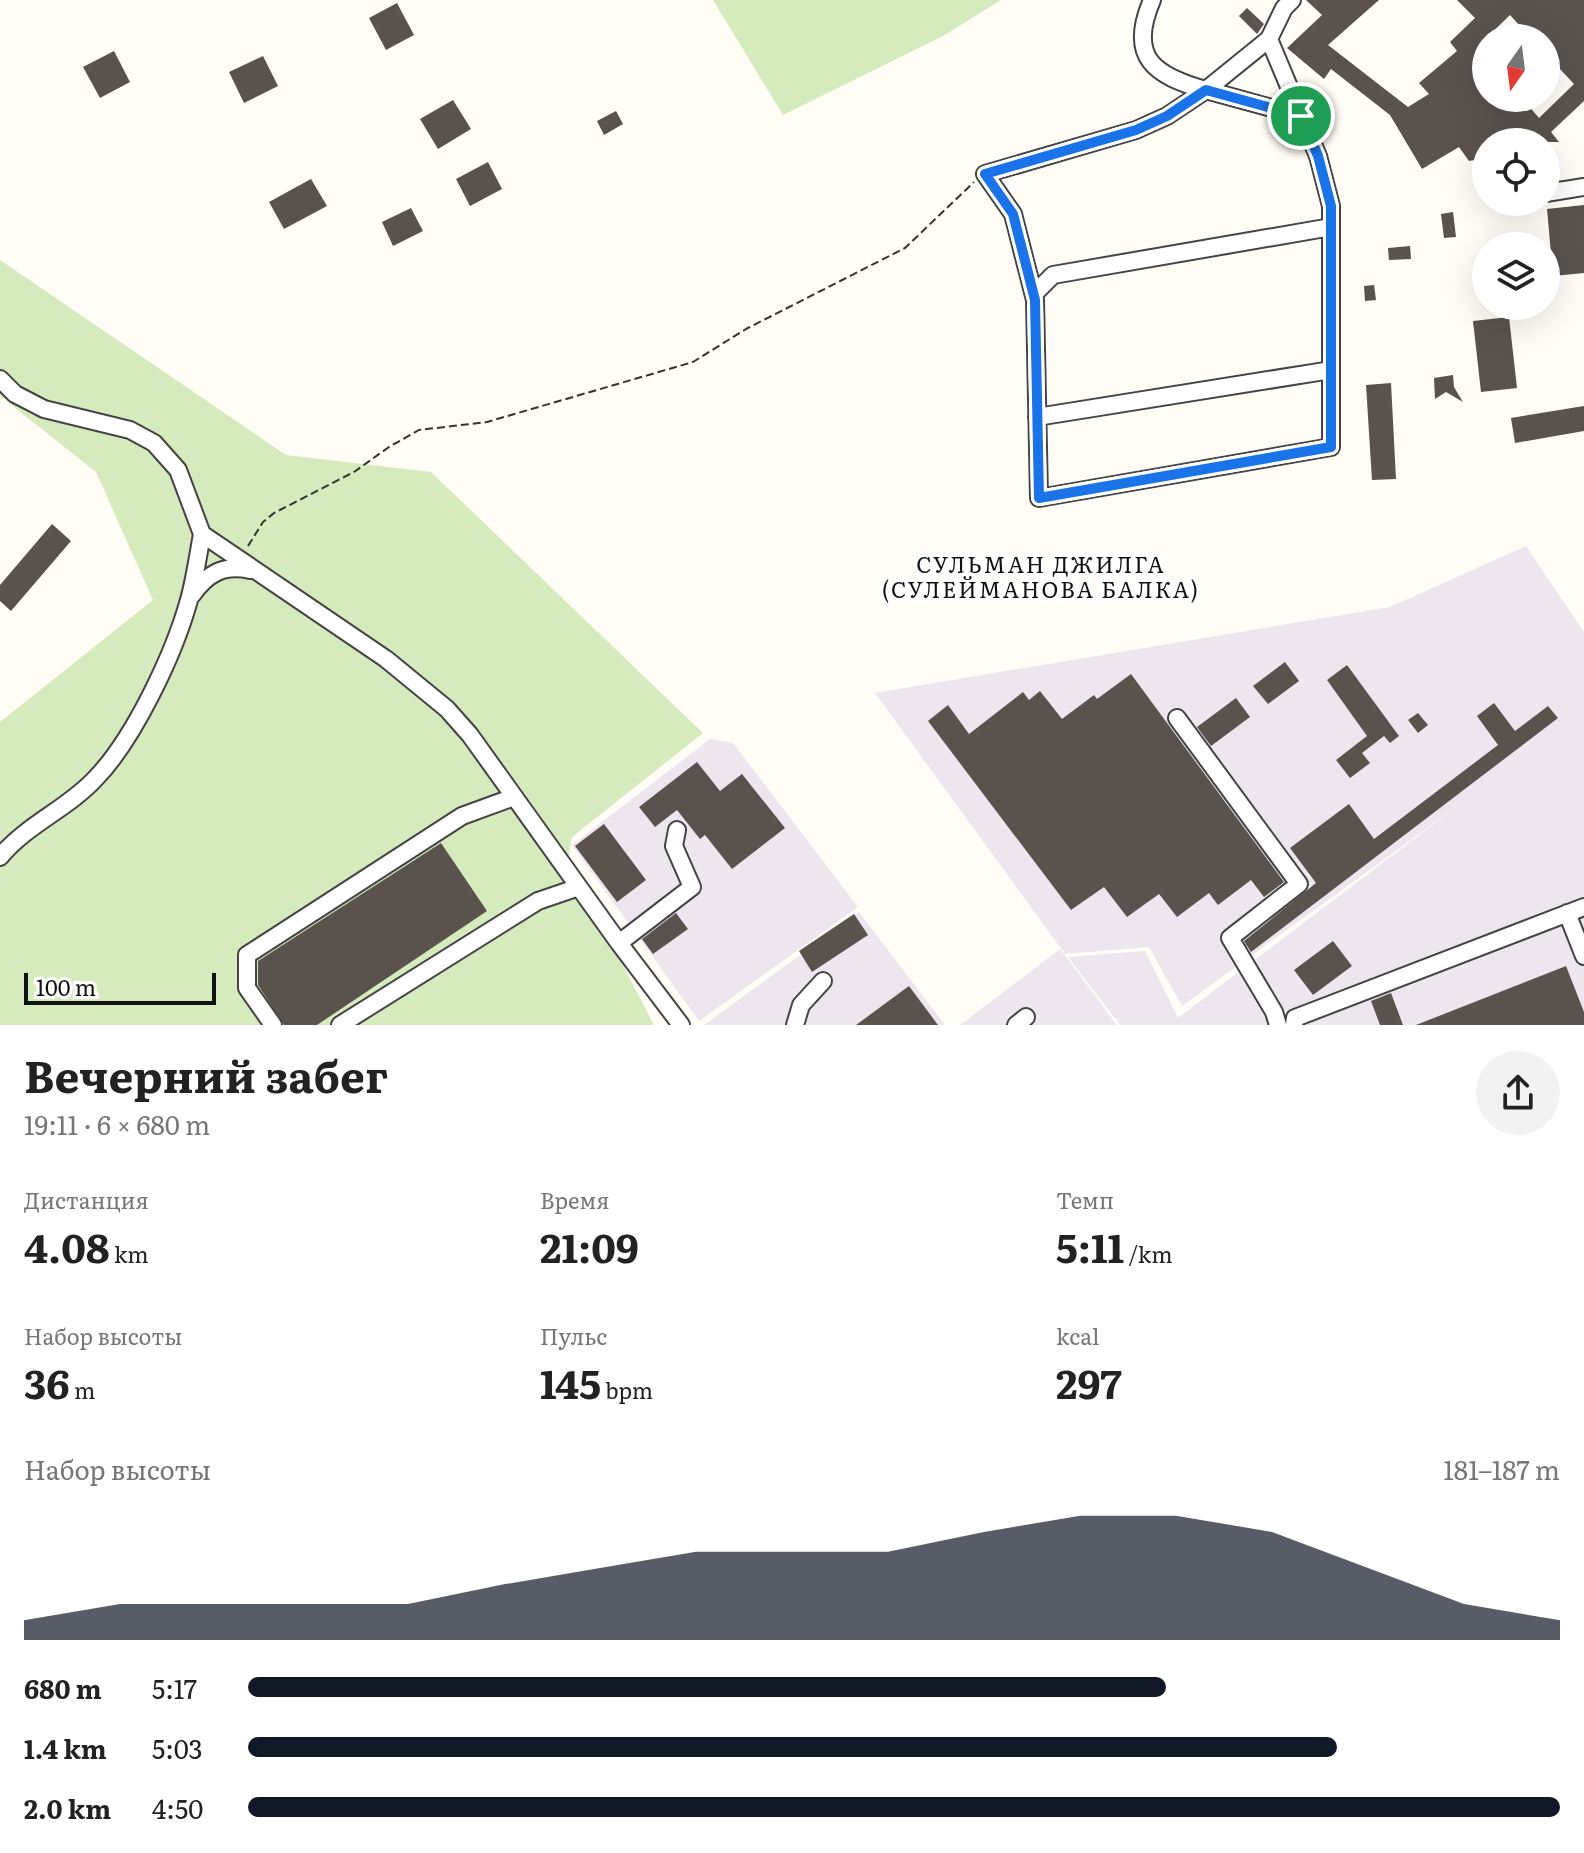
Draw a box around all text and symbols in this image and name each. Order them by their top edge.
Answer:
north arrow [1472,24,1560,112]
map controls [1472,24,1560,320]
pin [1267,82,1335,150]
icon: arrive [1279,94,1323,138]
button: locate [1472,128,1560,216]
button: layers [1472,232,1560,320]
district label: СУЛЬМАН ДЖИЛГА (СУЛЕЙМАНОВА БАЛКА) [882,547,1200,605]
scale bar [24,969,216,1005]
text: 100 m [36,970,96,1003]
text: Вечерний забег [24,1041,388,1107]
button: share [1476,1051,1560,1135]
text: 19:11 · 6 × 680 m [24,1104,210,1143]
text: Дистанция [24,1183,149,1216]
text: Время [540,1183,610,1216]
text: Темп [1056,1183,1114,1216]
text: 4.08 [24,1216,109,1275]
text: 21:09 [540,1216,639,1275]
text: 5:11 [1056,1216,1124,1275]
text: km [109,1237,149,1270]
text: /km [1124,1237,1173,1270]
text: Набор высоты [24,1319,182,1352]
text: Пульс [540,1319,607,1352]
text: kcal [1056,1319,1099,1352]
text: 36 [24,1352,70,1411]
text: 145 [540,1352,601,1411]
text: 297 [1056,1352,1122,1411]
text: m [70,1373,95,1406]
text: bpm [601,1373,653,1406]
text: Набор высоты [24,1449,211,1488]
text: 181–187 m [1443,1449,1560,1488]
text: 680 m [24,1668,102,1707]
text: 5:17 [152,1668,197,1707]
text: 1.4 km [24,1728,107,1767]
text: 5:03 [152,1728,203,1767]
text: 2.0 km [24,1788,111,1827]
text: 4:50 [152,1788,203,1827]

